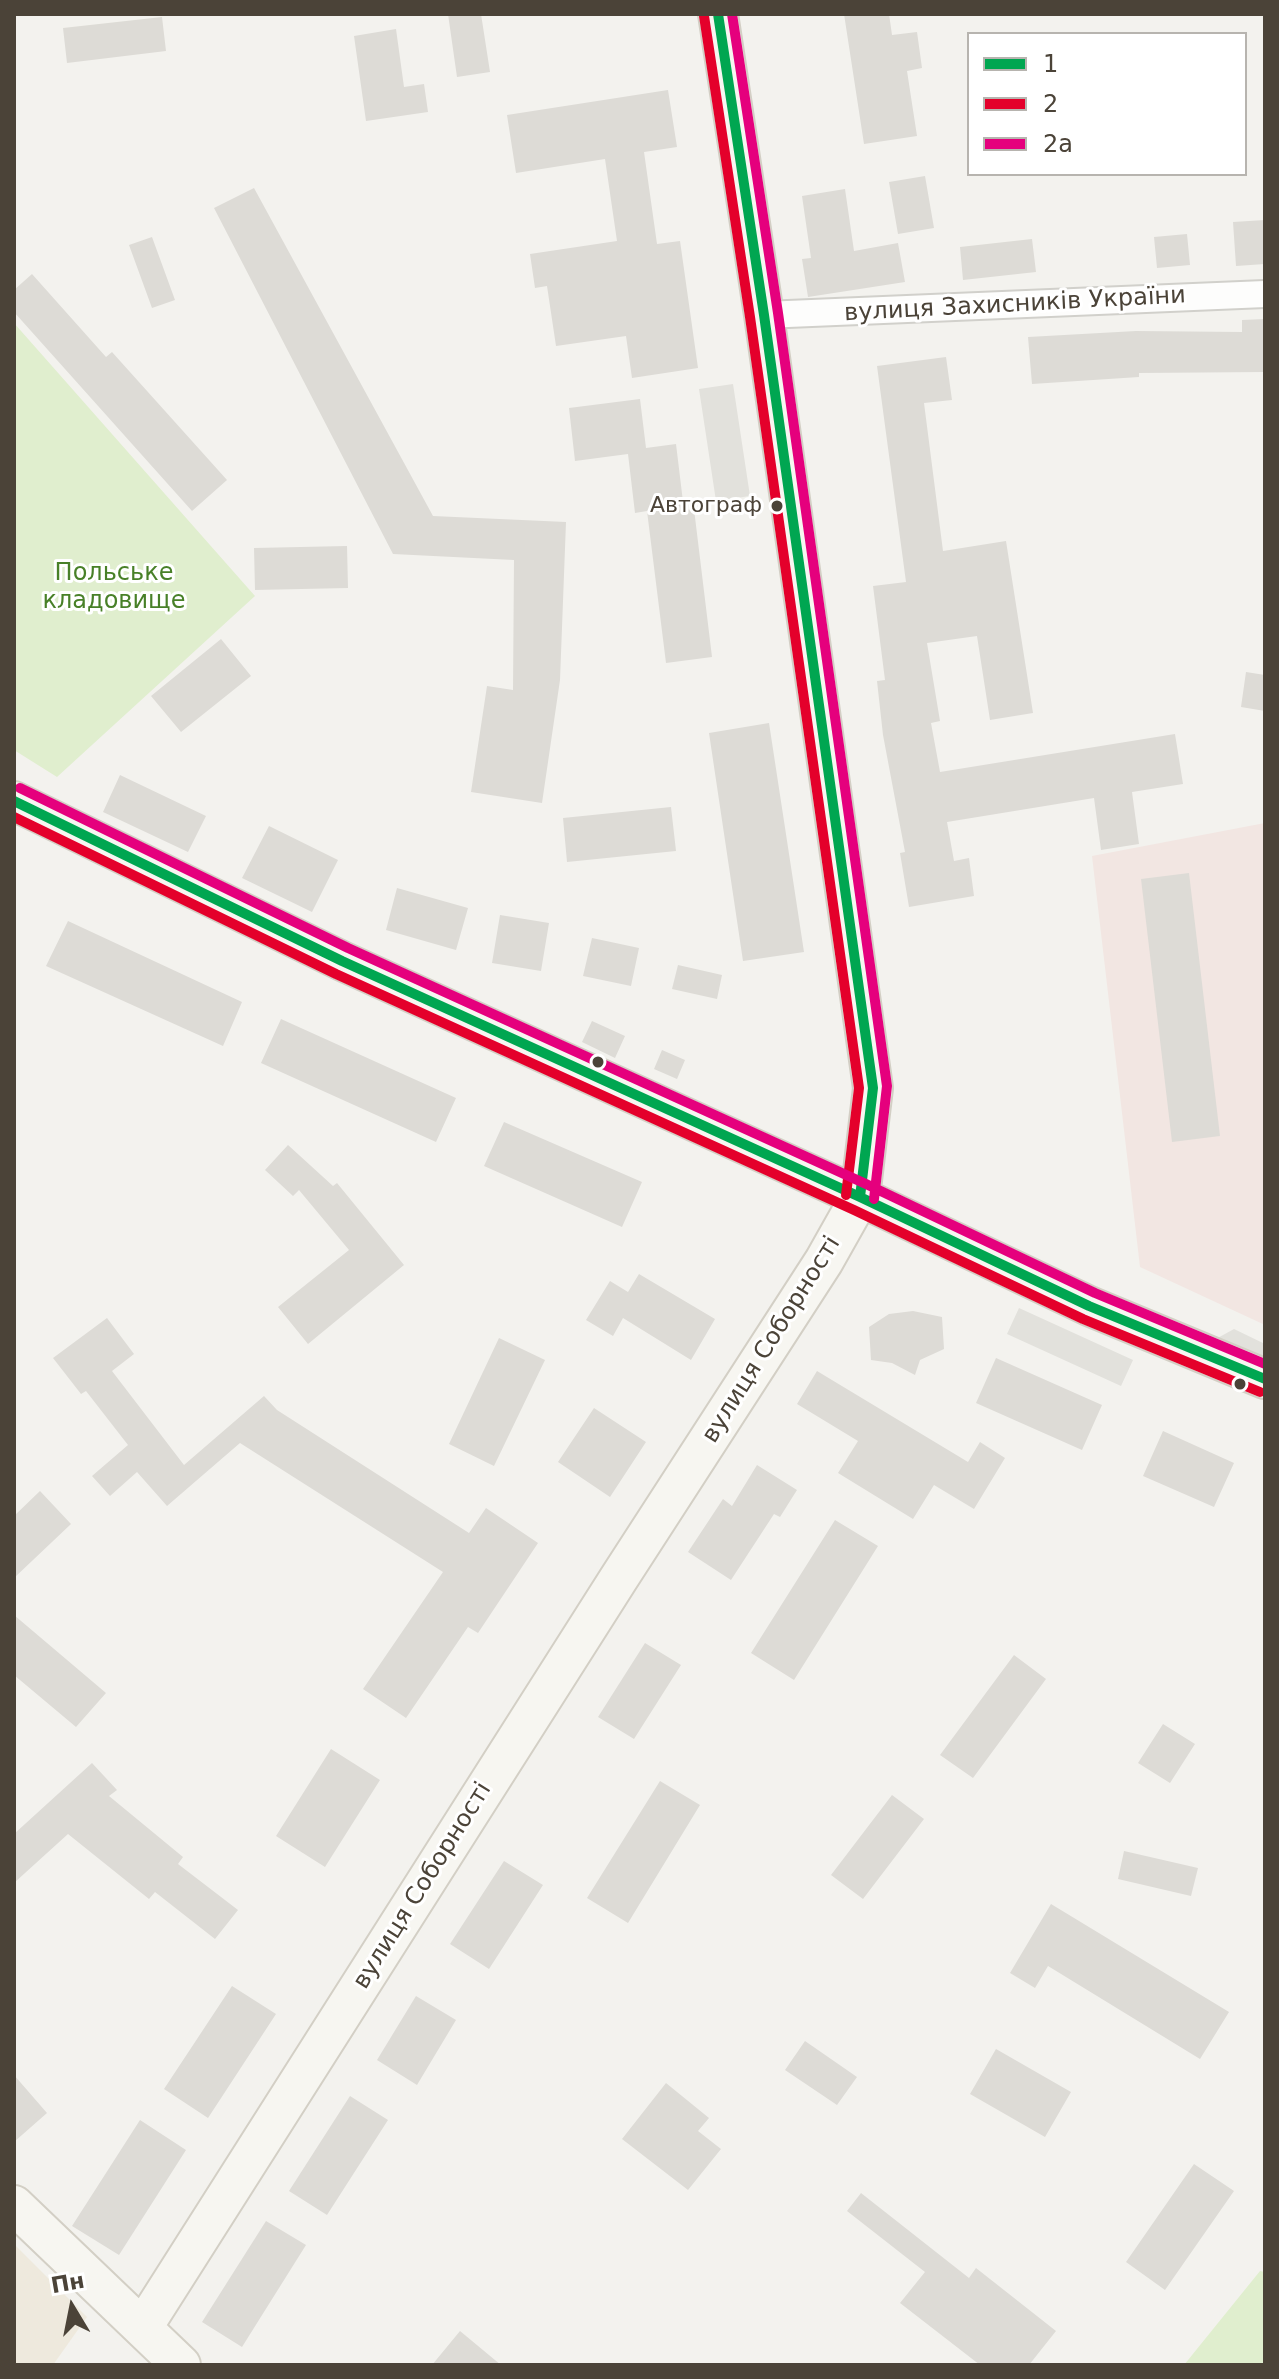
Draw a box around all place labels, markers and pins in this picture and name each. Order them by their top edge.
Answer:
place label: Автограф [650,493,762,519]
marker: Автограф [769,498,785,514]
unlabelled marker [590,1054,606,1070]
unlabelled marker [1232,1376,1248,1392]

